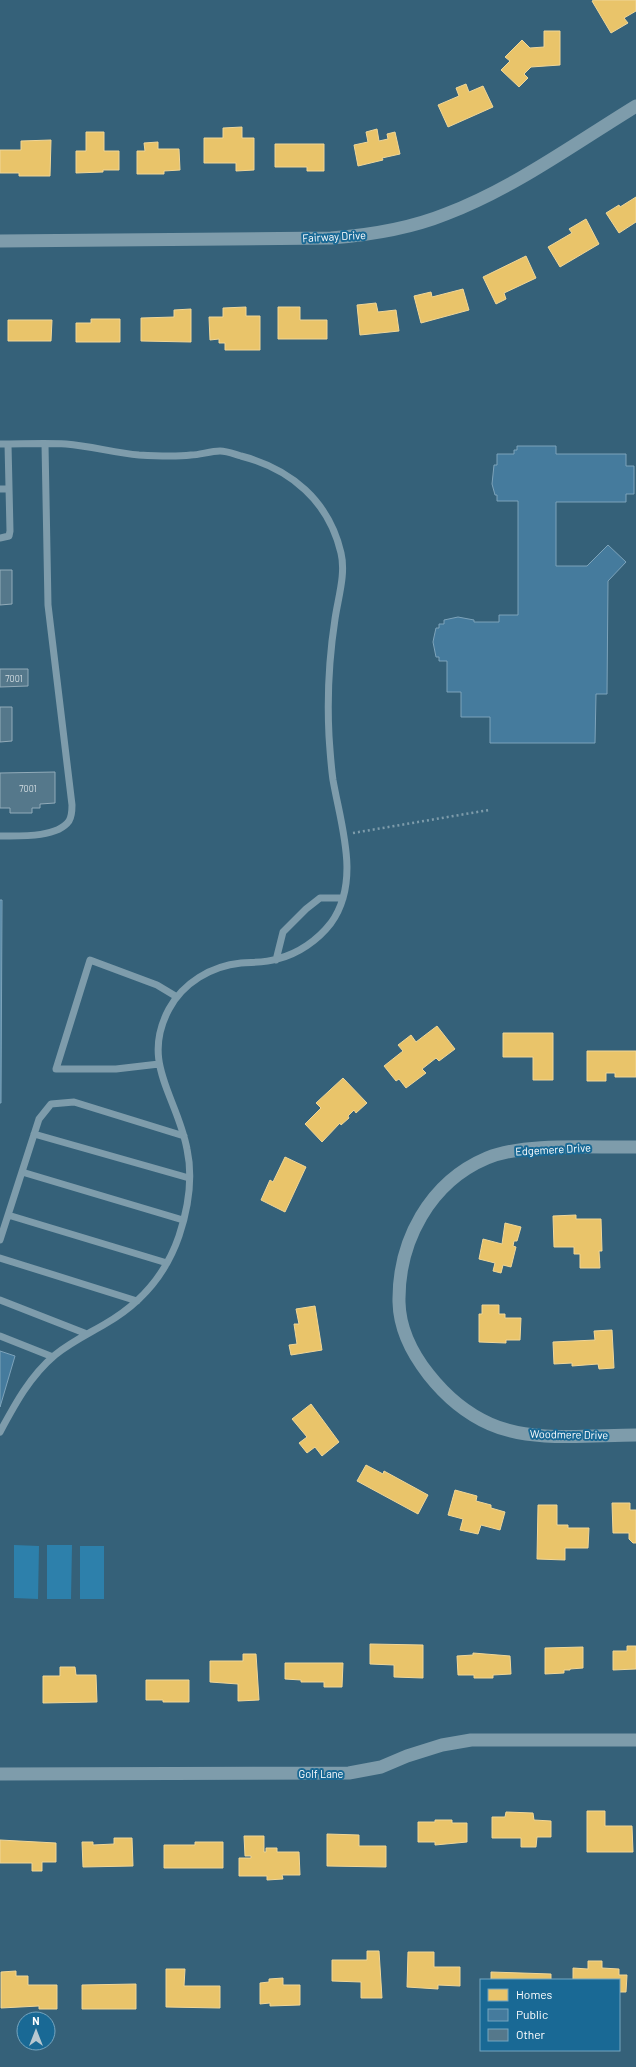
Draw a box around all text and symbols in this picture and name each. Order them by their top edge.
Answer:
street label: Fairway Drive [302,228,366,244]
house number: 7001 [5,673,23,684]
house number: 7001 [19,783,37,794]
street label: Edgemere Drive [515,1141,591,1157]
street label: Woodmere Drive [530,1427,608,1441]
street label: Golf Lane [299,1767,344,1780]
legend [480,1979,620,2051]
text: Homes [516,1987,553,2001]
text: Public [516,2007,548,2021]
north arrow [16,2011,56,2051]
text: N [32,2014,40,2027]
text: Other [516,2027,546,2041]

